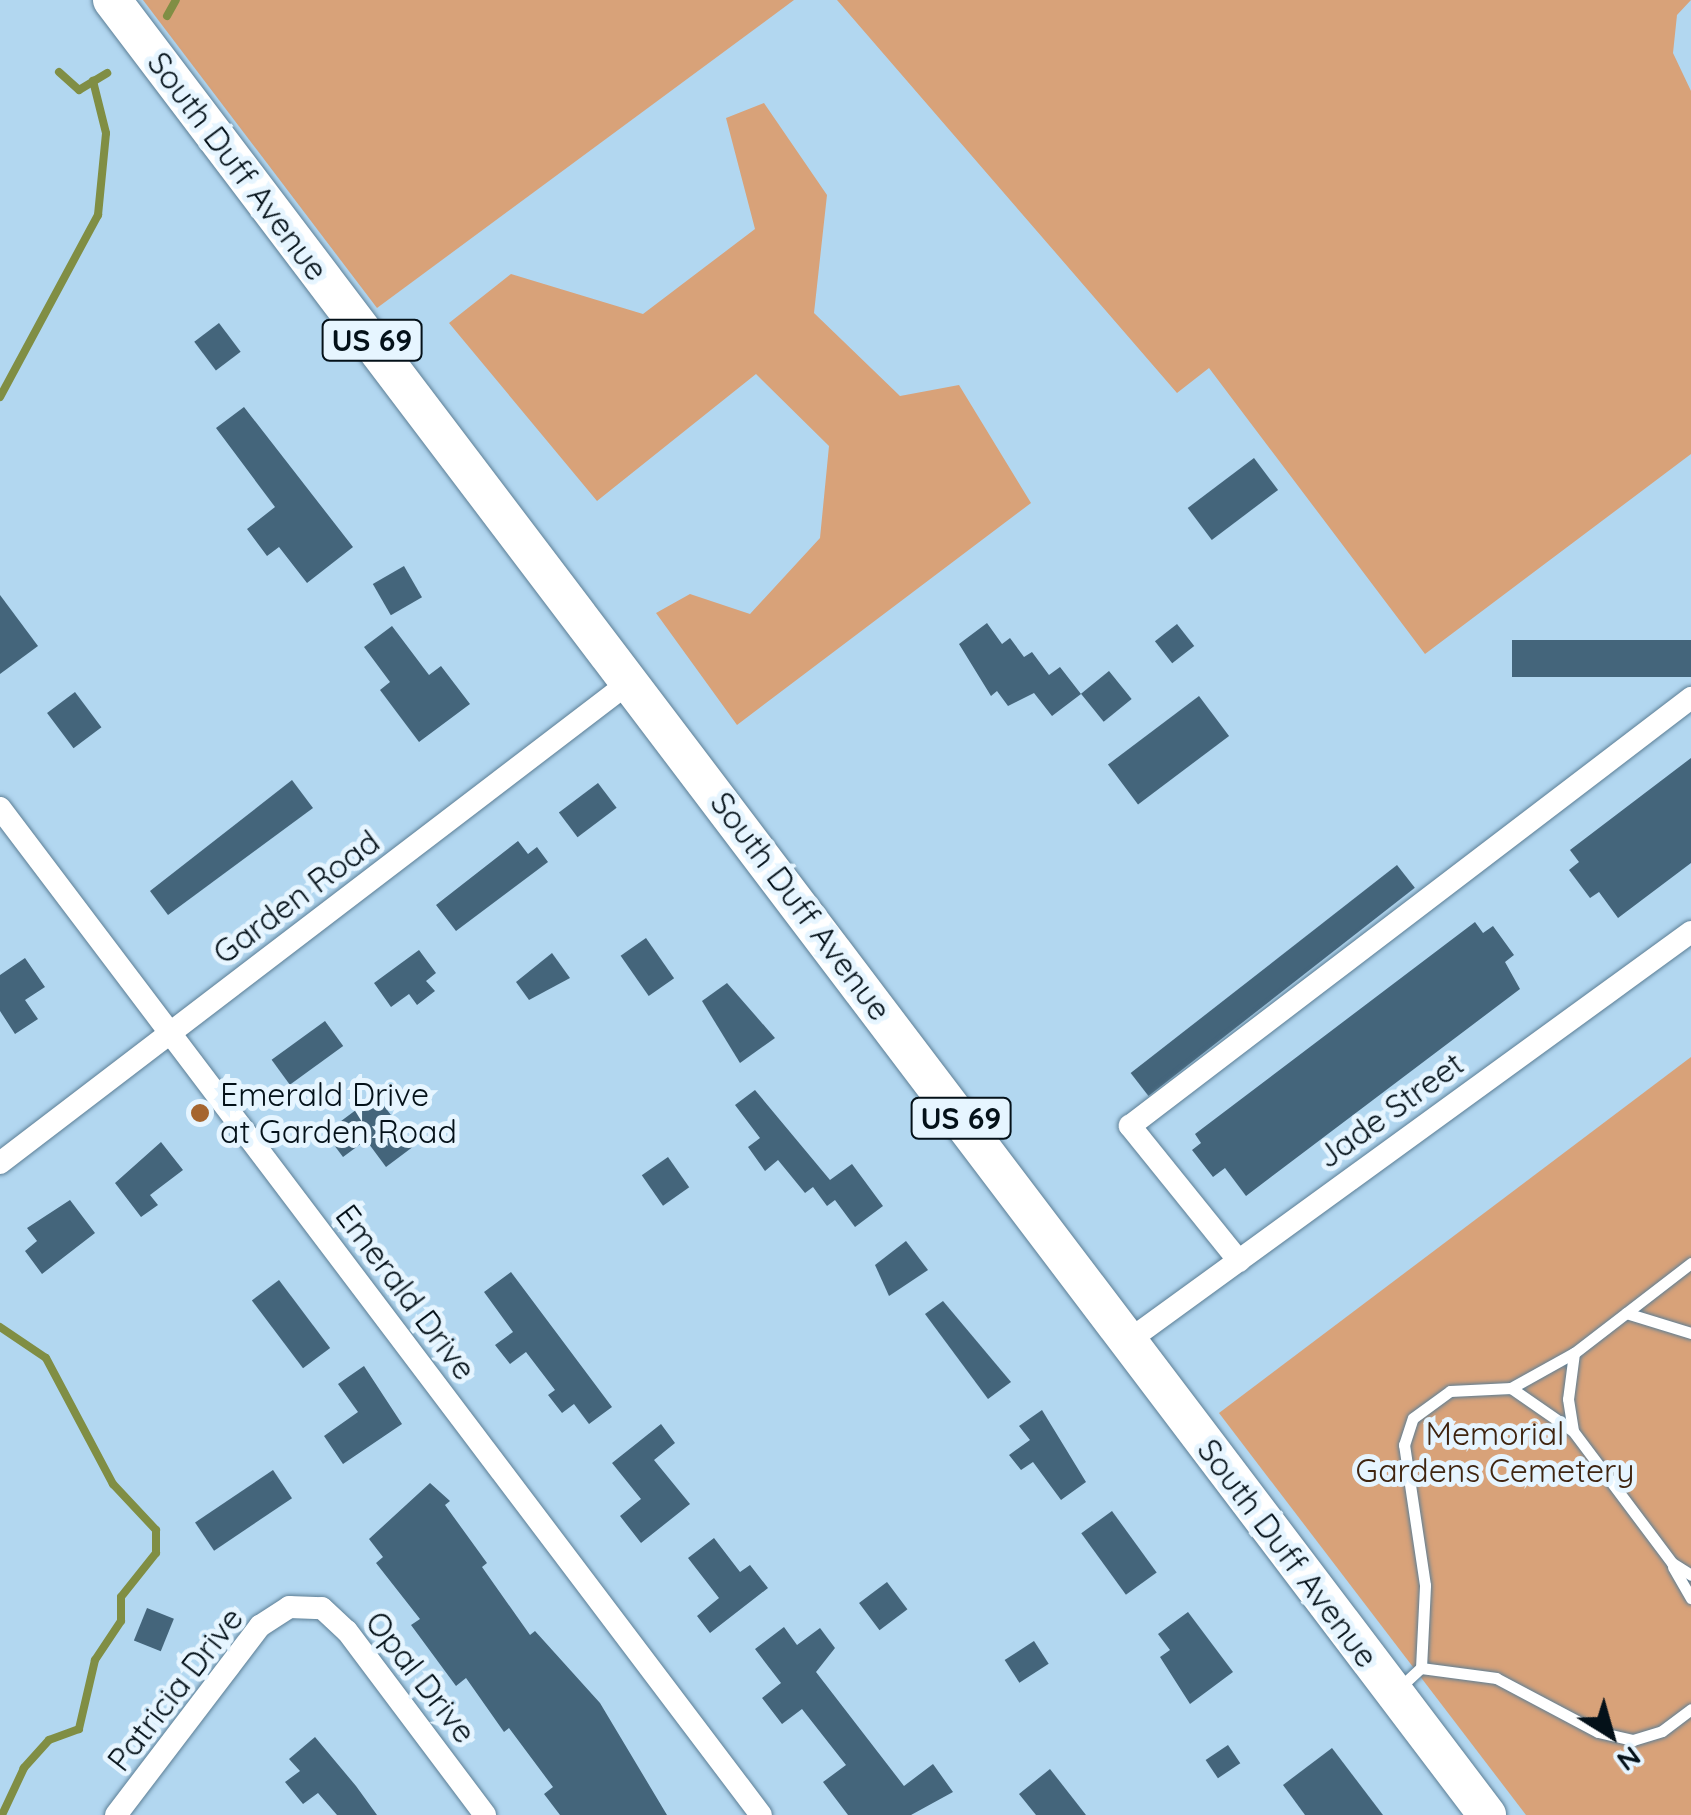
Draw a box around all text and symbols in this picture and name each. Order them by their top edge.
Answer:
street label: South Duff Avenue [140,44,336,288]
road number: US 69 [320,315,424,365]
street label: South Duff Avenue [703,784,899,1028]
street label: Garden Road [205,822,387,972]
street label: Jade Street [1309,1044,1471,1176]
place label: Emerald Drive at Garden Road [220,1076,457,1151]
road number: US 69 [908,1093,1014,1143]
marker: Emerald Drive at Garden Road [189,1102,211,1124]
street label: Emerald Drive [328,1197,484,1387]
park label: Memorial Gardens Cemetery [1356,1415,1634,1490]
street label: South Duff Avenue [1190,1431,1386,1675]
street label: Patricia Drive [99,1600,251,1778]
street label: Opal Drive [358,1604,484,1750]
north arrow [1561,1685,1661,1785]
text: N [1611,1739,1648,1780]

